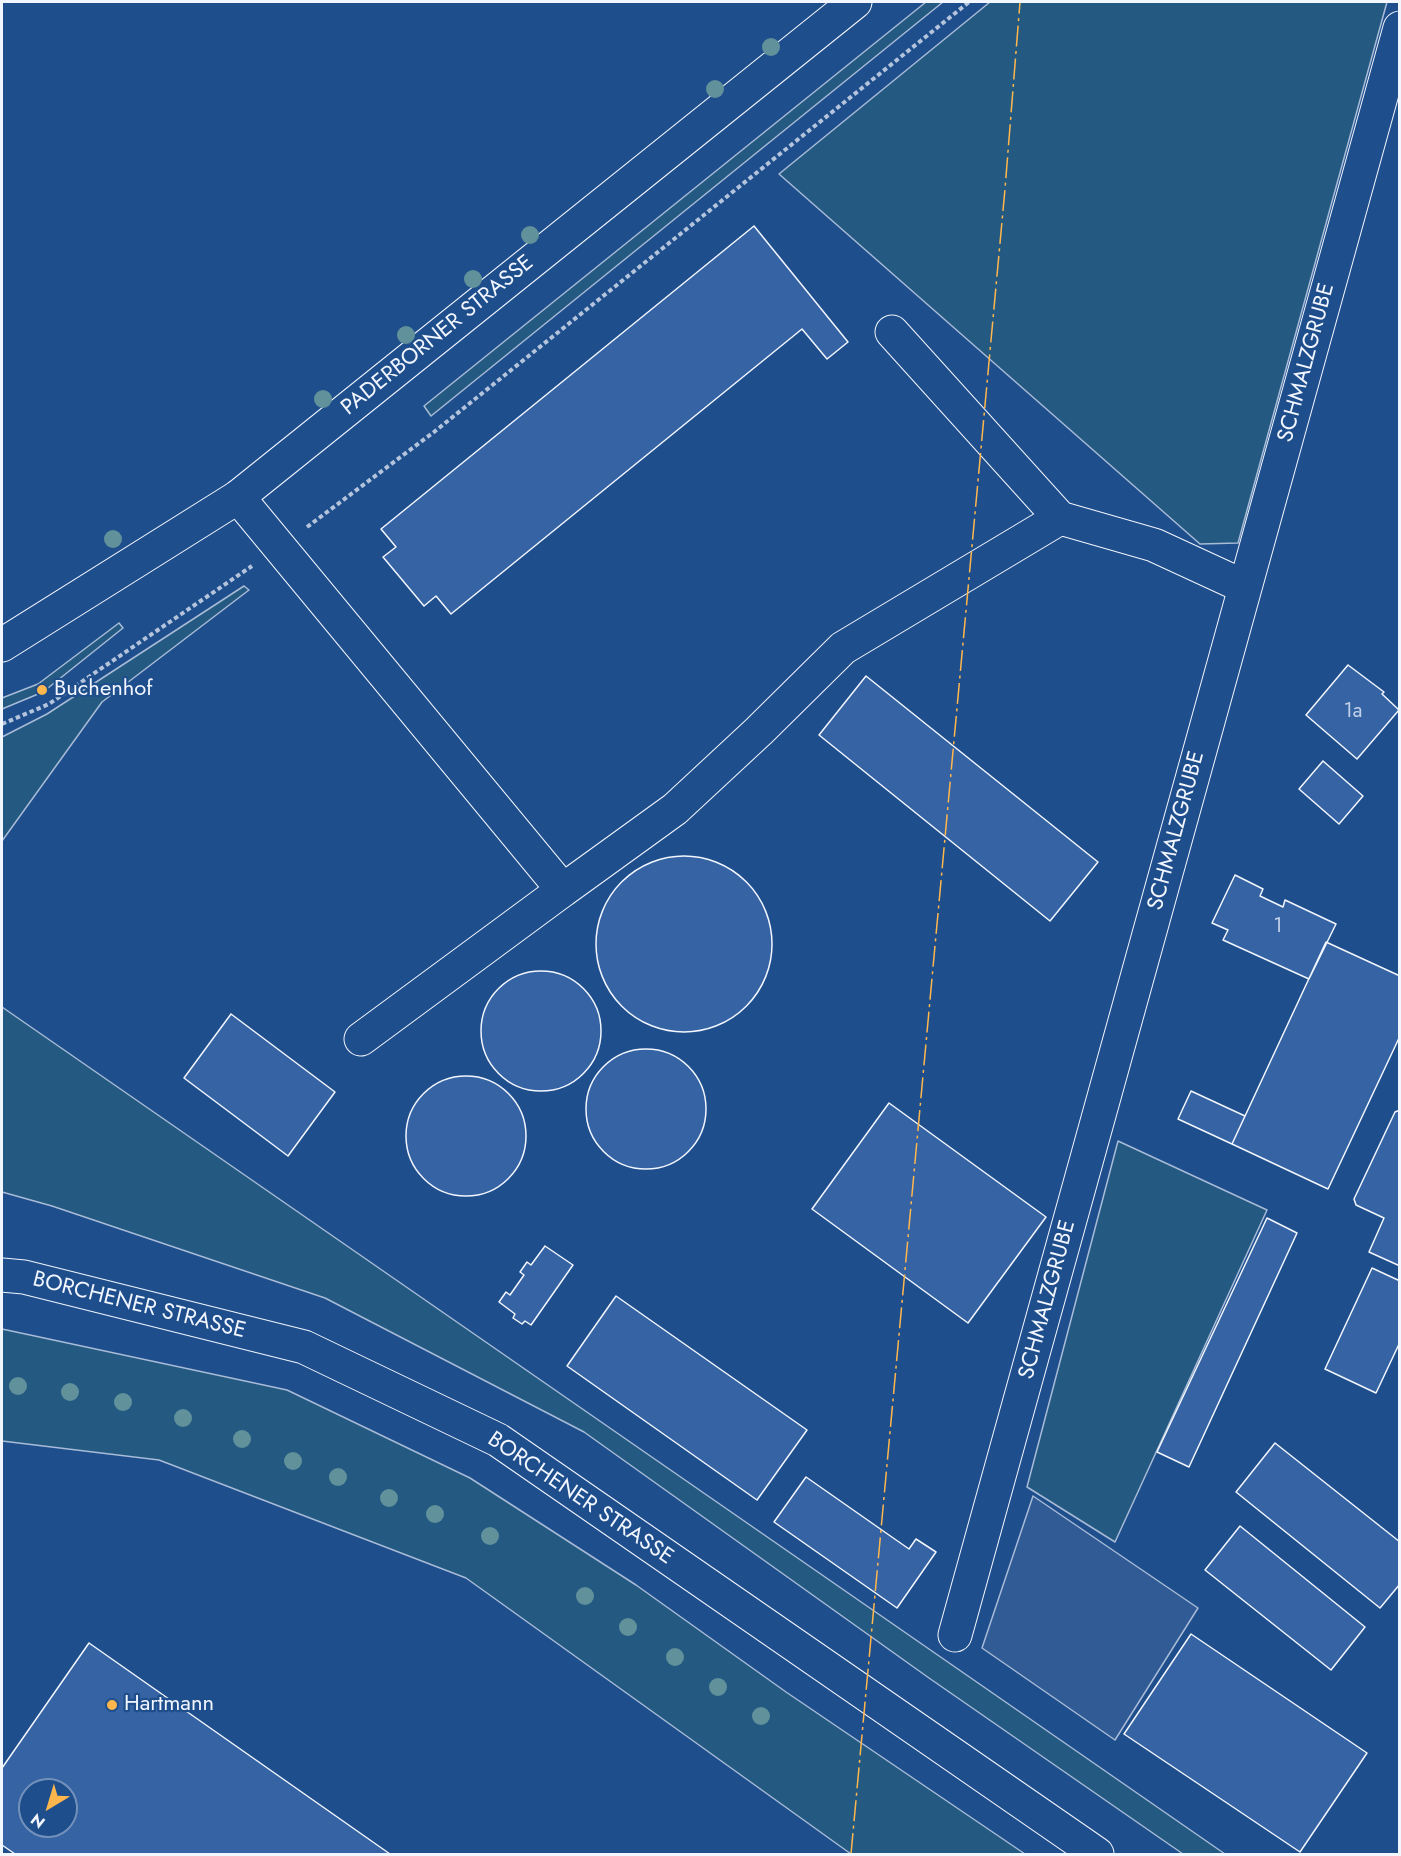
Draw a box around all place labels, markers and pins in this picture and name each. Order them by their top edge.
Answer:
place label: Buchenhof [54,677,153,703]
marker: Buchenhof [35,683,49,697]
place label: Hartmann [124,1692,214,1718]
marker: Hartmann [105,1698,119,1712]

